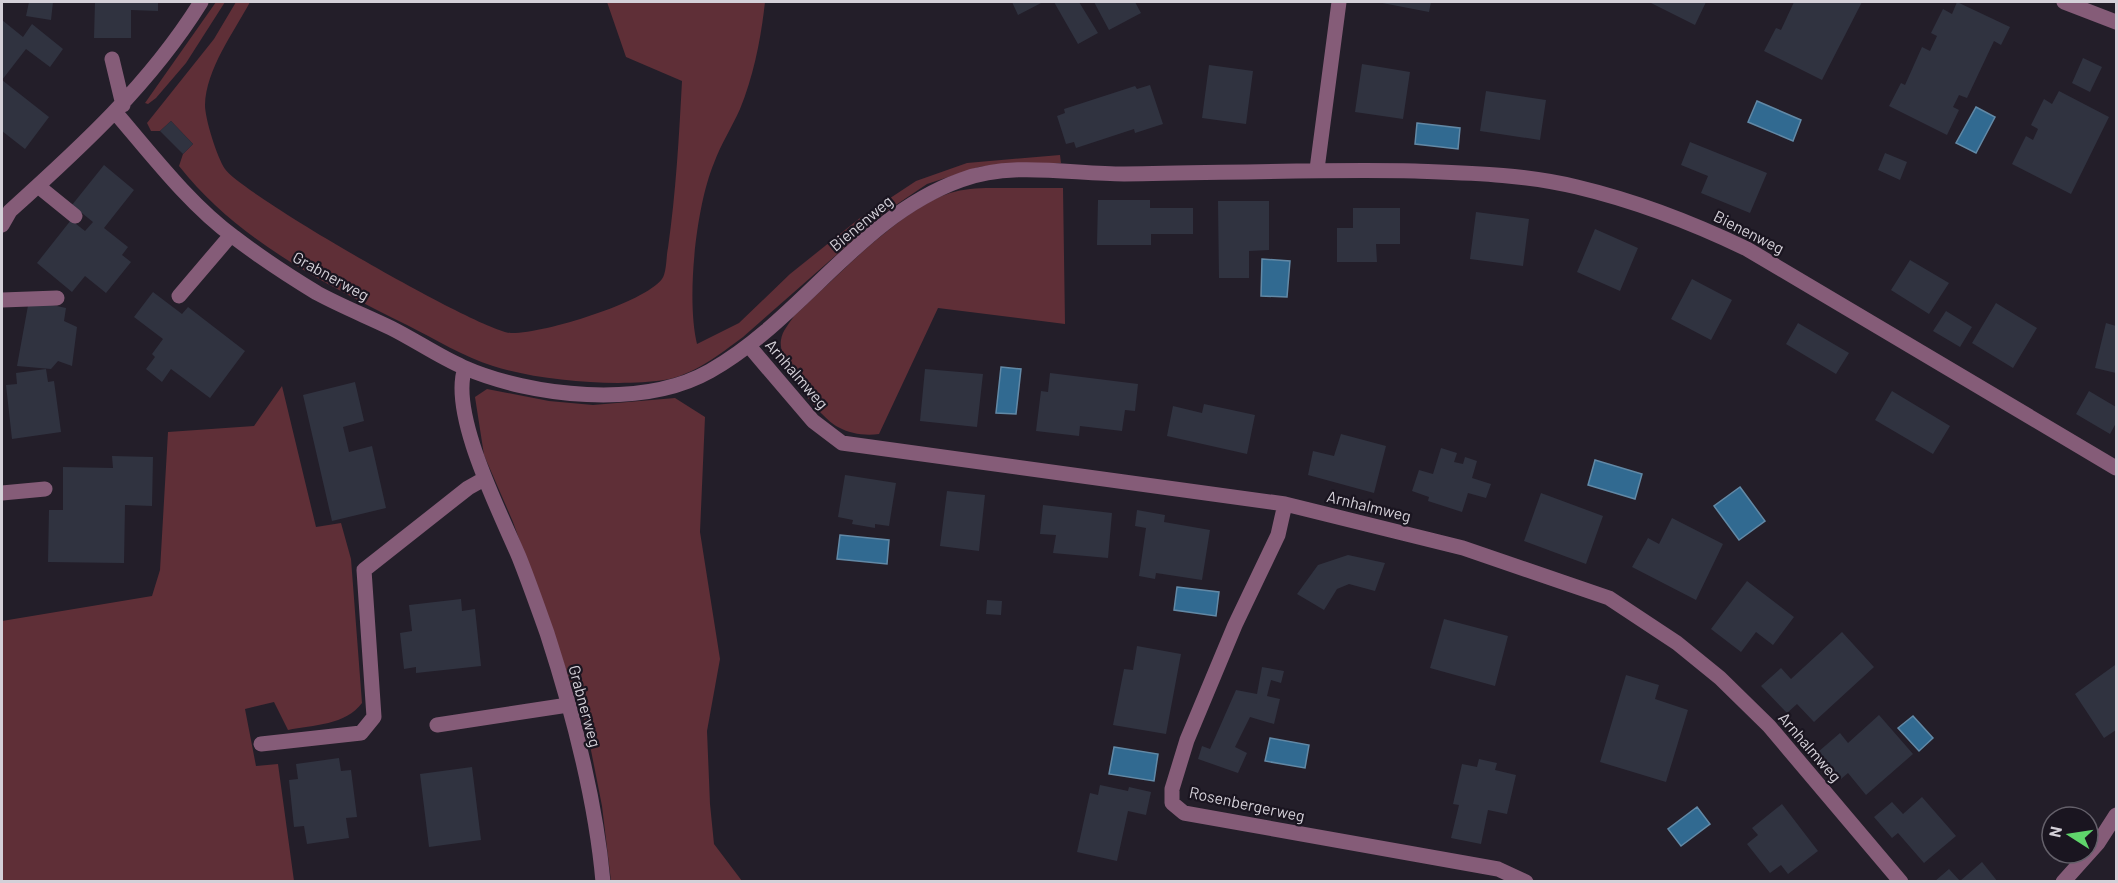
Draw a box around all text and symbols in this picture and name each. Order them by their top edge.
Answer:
street label: Bienenweg [825,191,896,254]
street label: Bienenweg [1711,206,1788,257]
street label: Grabnerweg [290,247,373,304]
street label: Arnhalmweg [762,335,833,412]
street label: Arnhalmweg [1325,486,1413,525]
street label: Grabnerweg [565,663,606,749]
street label: Arnhalmweg [1775,708,1846,785]
street label: Rosenbergerweg [1188,782,1307,825]
north arrow [2040,805,2100,865]
text: N [2044,825,2065,839]

